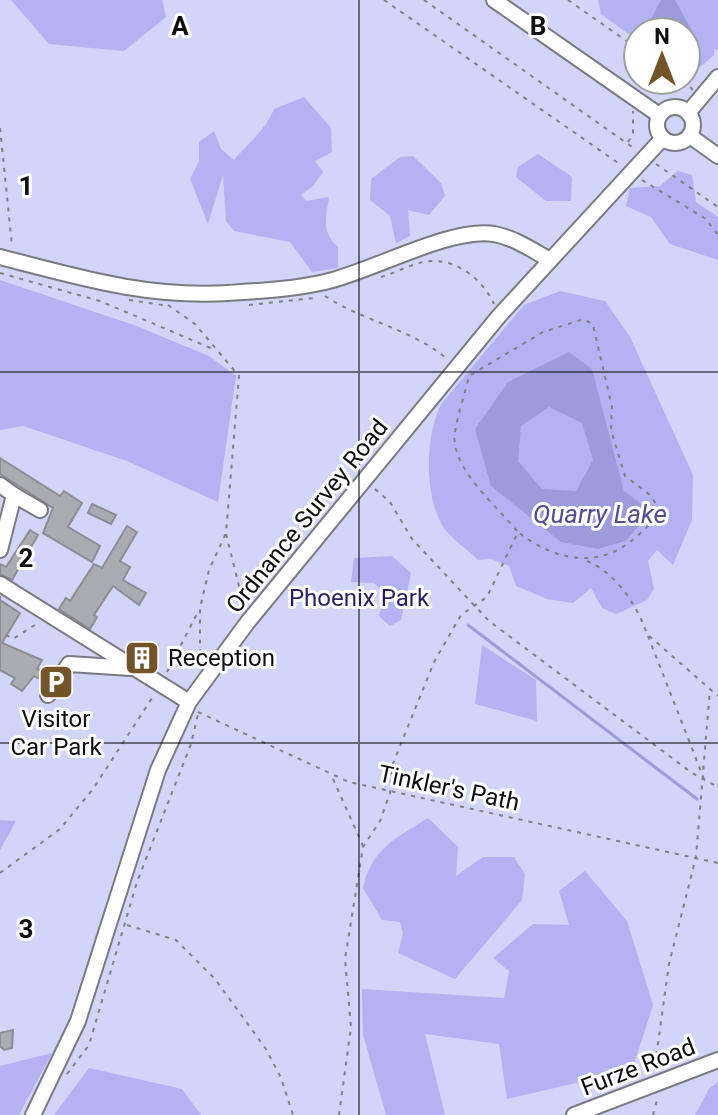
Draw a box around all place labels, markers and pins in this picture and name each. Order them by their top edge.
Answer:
building icon: Reception [123,639,161,677]
place label: Reception [168,644,275,672]
parking icon: Visitor Car Park [37,663,75,701]
place label: Visitor Car Park [10,705,102,761]

